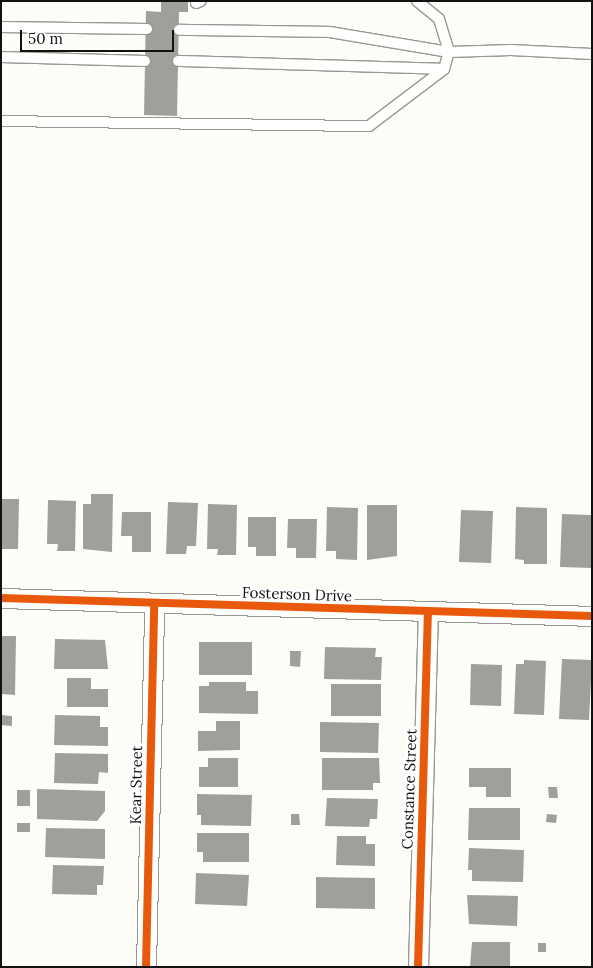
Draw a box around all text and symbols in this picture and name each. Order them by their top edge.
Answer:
scale bar [22,20,176,52]
text: 50 m [28,29,63,48]
street label: Fosterson Drive [242,583,352,605]
street label: Constance Street [398,728,420,850]
street label: Kear Street [126,745,146,825]

